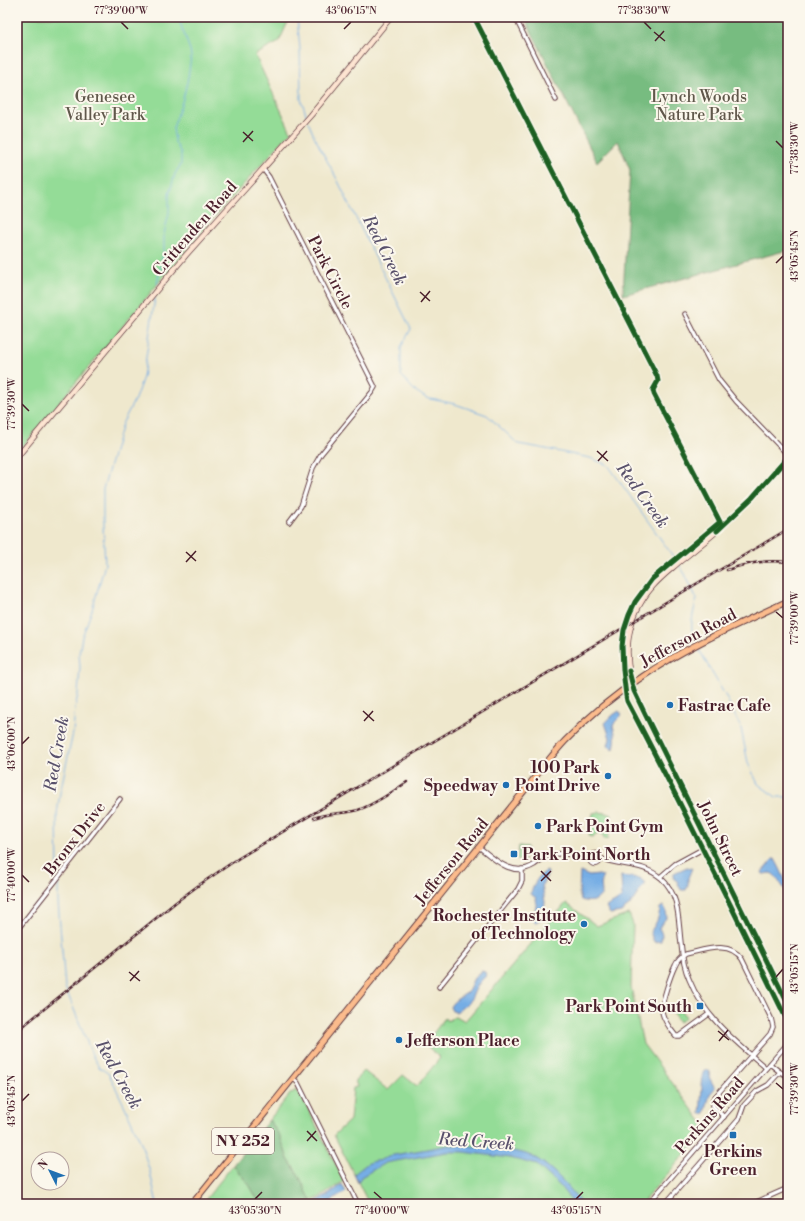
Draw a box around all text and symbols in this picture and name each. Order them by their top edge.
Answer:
text: 77°39'00"W [94,5,149,17]
text: 43°06'15"N [325,5,377,17]
text: 77°38'30"W [618,5,671,17]
park label: Genesee Valley Park [64,87,147,125]
park label: Lynch Woods Nature Park [651,87,747,125]
text: 77°38'30"W [789,121,801,174]
street label: Crittenden Road [148,177,241,280]
water label: Red Creek [357,211,411,289]
text: 43°05'45"N [789,229,801,282]
street label: Park Circle [303,232,357,313]
text: 77°39'30"W [6,377,18,430]
water label: Red Creek [610,458,674,533]
text: 77°39'00"W [789,590,801,645]
street label: Jefferson Road [636,604,740,672]
place label: Fastrac Cafe [678,696,771,716]
marker: Fastrac Cafe [665,700,675,710]
water label: Red Creek [39,715,74,795]
text: 43°06'00"N [6,716,18,771]
place label: 100 Park Point Drive [515,758,601,796]
marker: 100 Park Point Drive [603,771,613,781]
place label: Speedway [424,776,499,796]
marker: Speedway [501,780,511,790]
street label: John Street [693,796,747,880]
street label: Bronx Drive [39,798,110,880]
street label: Jefferson Road [410,814,493,910]
place label: Park Point Gym [546,817,664,837]
marker: Park Point Gym [533,821,543,831]
place label: Park Point North [522,845,651,865]
text: 77°40'00"W [6,847,18,902]
marker: Park Point North [509,849,519,859]
place label: Rochester Institute of Technology [433,906,577,944]
marker: Rochester Institute of Technology [579,919,589,929]
text: 43°05'15"N [789,943,801,994]
place label: Park Point South [565,997,692,1017]
marker: Park Point South [695,1001,705,1011]
place label: Jefferson Place [405,1031,520,1051]
water label: Red Creek [90,1035,146,1113]
marker: Jefferson Place [394,1035,404,1045]
text: 77°39'30"W [789,1062,801,1115]
street label: Perkins Road [671,1073,749,1158]
text: 43°05'45"N [6,1074,18,1127]
road number: NY 252 [212,1128,274,1154]
water label: Red Creek [436,1128,515,1156]
marker: Perkins Green [728,1130,738,1140]
place label: Perkins Green [704,1142,762,1180]
north arrow [30,1151,70,1191]
text: N [35,1157,52,1173]
text: 43°05'30"N [228,1205,282,1217]
text: 77°40'00"W [355,1205,410,1217]
text: 43°05'15"N [551,1205,602,1217]

